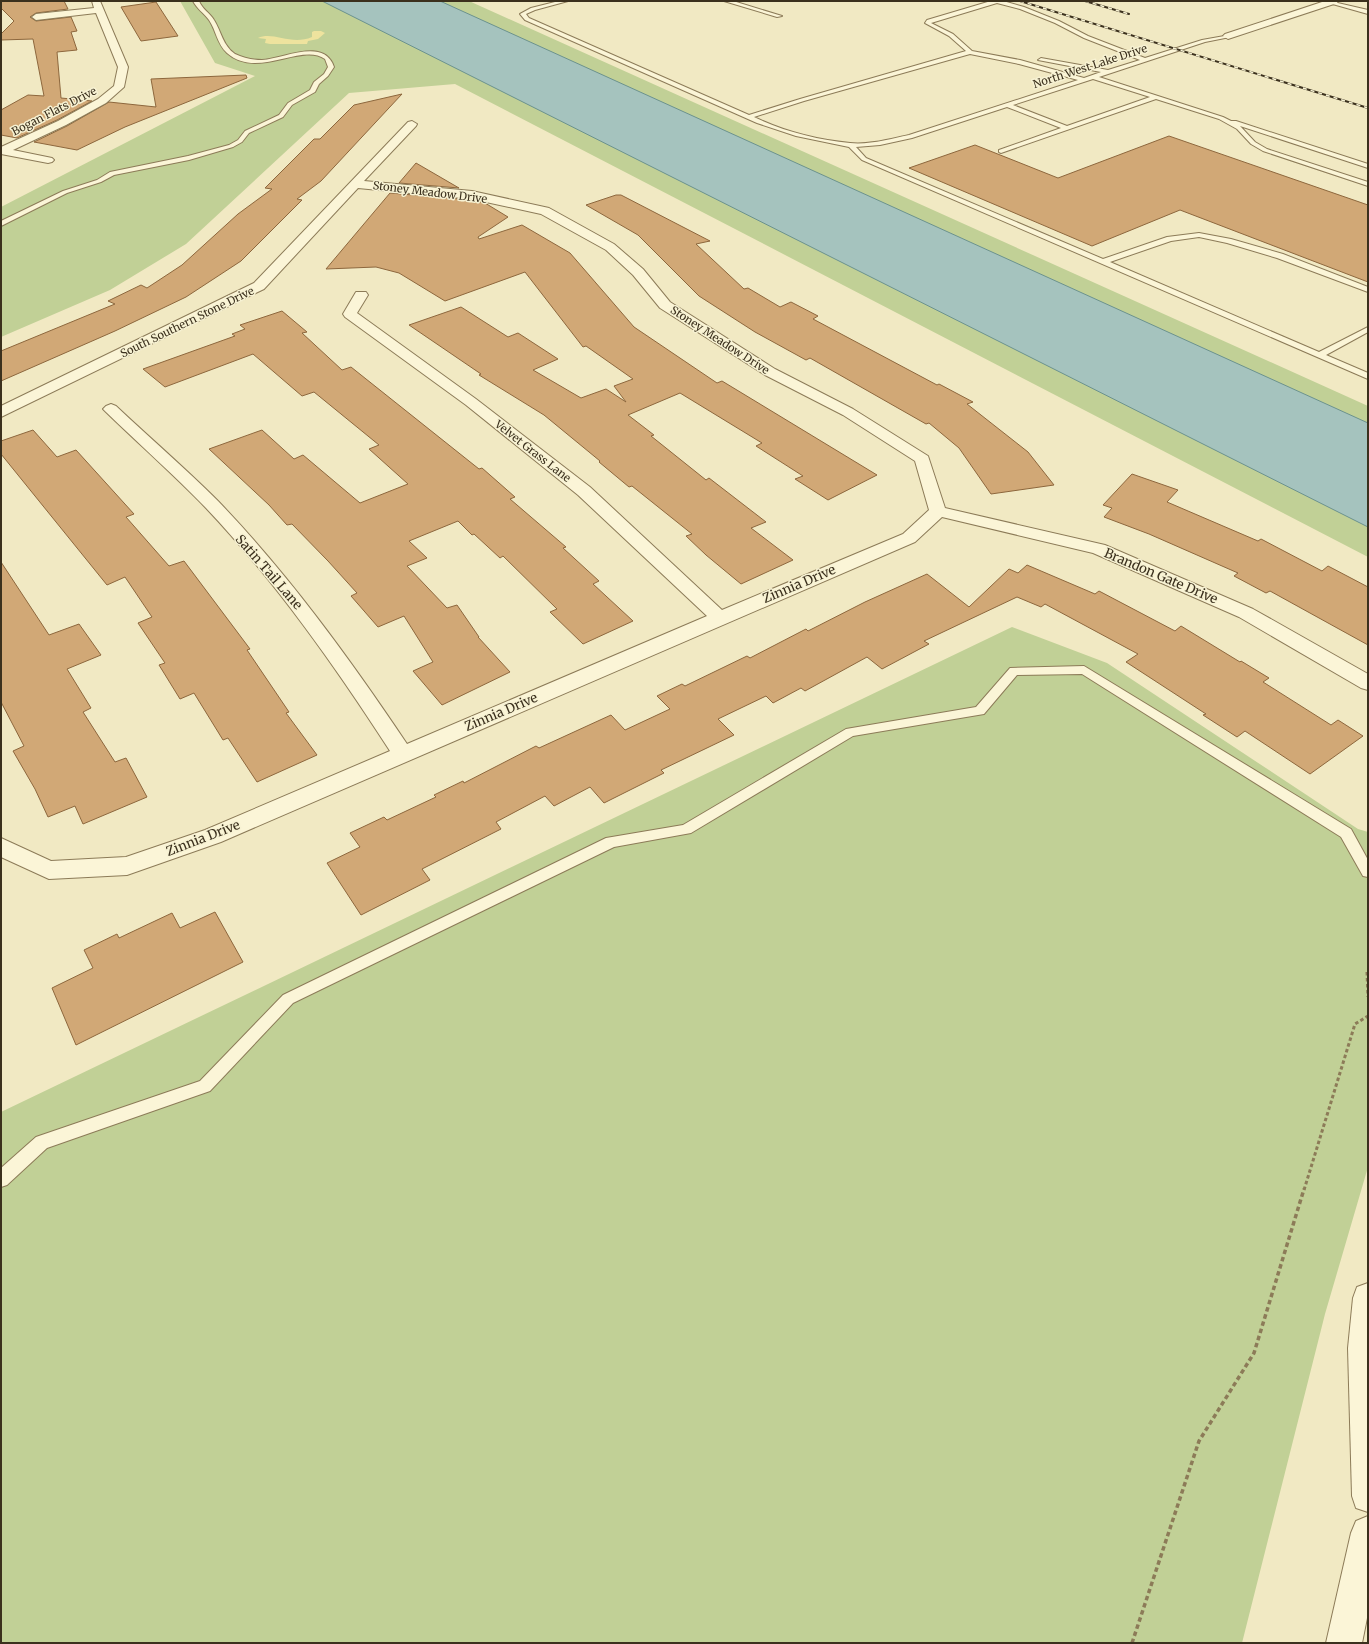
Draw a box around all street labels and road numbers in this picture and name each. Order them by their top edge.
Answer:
street label: North West Lake Drive [1031,41,1149,91]
street label: Bogan Flats Drive [9,83,99,138]
street label: Stoney Meadow Drive [372,178,488,206]
street label: South Southern Stone Drive [118,283,256,361]
street label: Stoney Meadow Drive [668,303,772,377]
street label: Velvet Grass Lane [491,416,574,485]
street label: Satin Tail Lane [232,531,306,613]
street label: Brandon Gate Drive [1102,544,1221,608]
street label: Zinnia Drive [760,561,838,607]
street label: Zinnia Drive [462,689,540,735]
street label: Zinnia Drive [164,816,243,860]

